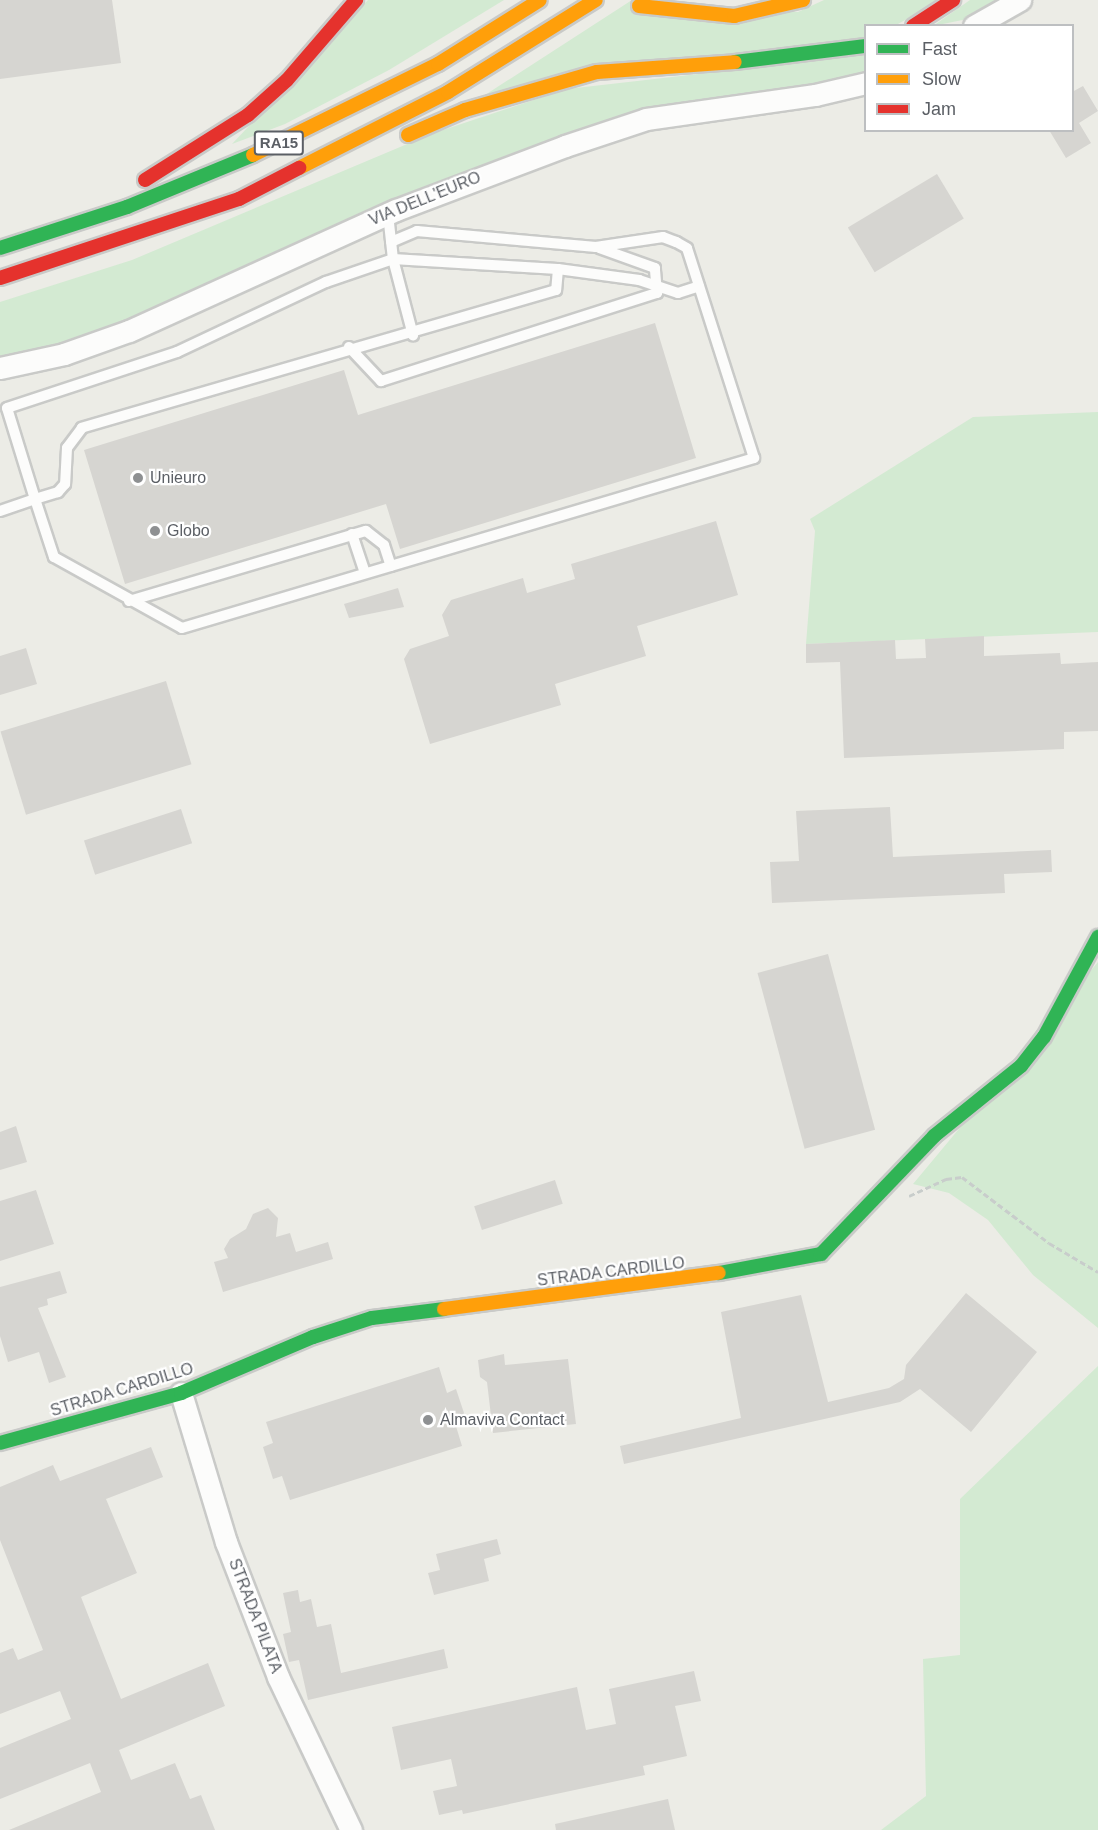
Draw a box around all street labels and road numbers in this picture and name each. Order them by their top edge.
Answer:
road number: RA15 [254,131,304,155]
street label: VIA DELL'EURO [366,168,484,230]
street label: STRADA CARDILLO [536,1253,686,1291]
street label: STRADA CARDILLO [48,1359,196,1421]
street label: STRADA PILATA [224,1556,286,1676]

